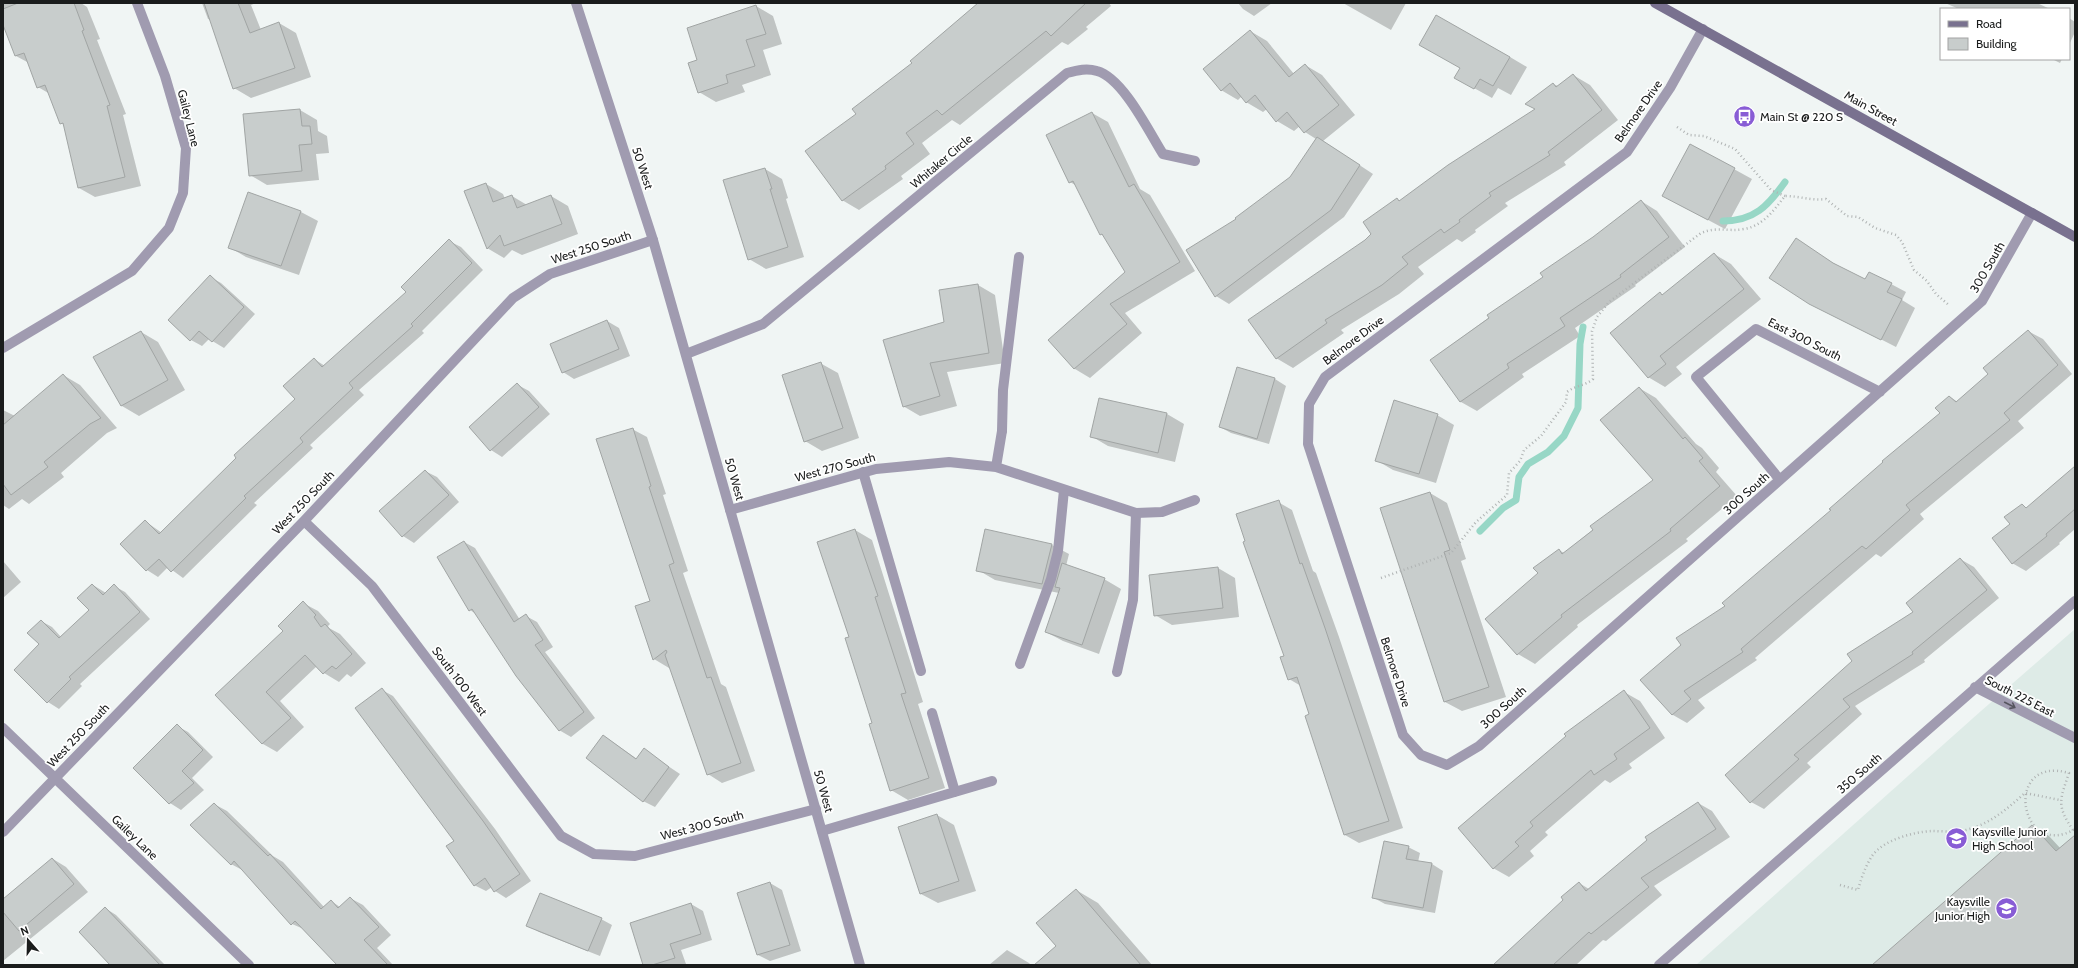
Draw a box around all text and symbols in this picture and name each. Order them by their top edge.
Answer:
legend [1940,8,2070,60]
text: Road [1976,16,2002,31]
text: Building [1976,36,2018,51]
street label: Belmore Drive [1611,77,1665,145]
street label: Main Street [1842,87,1900,129]
street label: Gailey Lane [175,88,203,148]
bus stop icon: Main St @ 220 S [1732,103,1758,129]
place label: Main St @ 220 S [1760,109,1843,124]
street label: Whitaker Circle [907,131,975,191]
street label: 50 West [629,145,657,191]
street label: West 250 South [549,227,633,267]
street label: 300 South [1966,239,2008,295]
street label: Belmore Drive [1319,312,1387,368]
street label: East 300 South [1766,314,1844,364]
street label: West 270 South [793,449,877,485]
street label: 50 West [722,456,748,502]
street label: West 250 South [269,467,337,537]
street label: 300 South [1720,469,1772,517]
street label: Belmore Drive [1378,635,1414,709]
street label: South 100 West [429,644,491,718]
street label: South 225 East [1983,672,2057,720]
street label: 300 South [1477,683,1529,731]
street label: West 250 South [44,700,112,770]
one-way arrow [2003,702,2015,709]
street label: 350 South [1834,749,1884,797]
street label: 50 West [811,768,837,814]
street label: West 300 South [659,807,745,843]
street label: Gailey Lane [109,811,161,863]
place label: Kaysville Junior High School [1972,824,2047,853]
school or university icon: Kaysville Junior High School [1944,825,1970,851]
place label: Kaysville Junior High [1934,894,1990,923]
school or university icon: Kaysville Junior High [1993,895,2019,921]
north arrow [8,920,48,960]
text: N [19,923,31,939]

